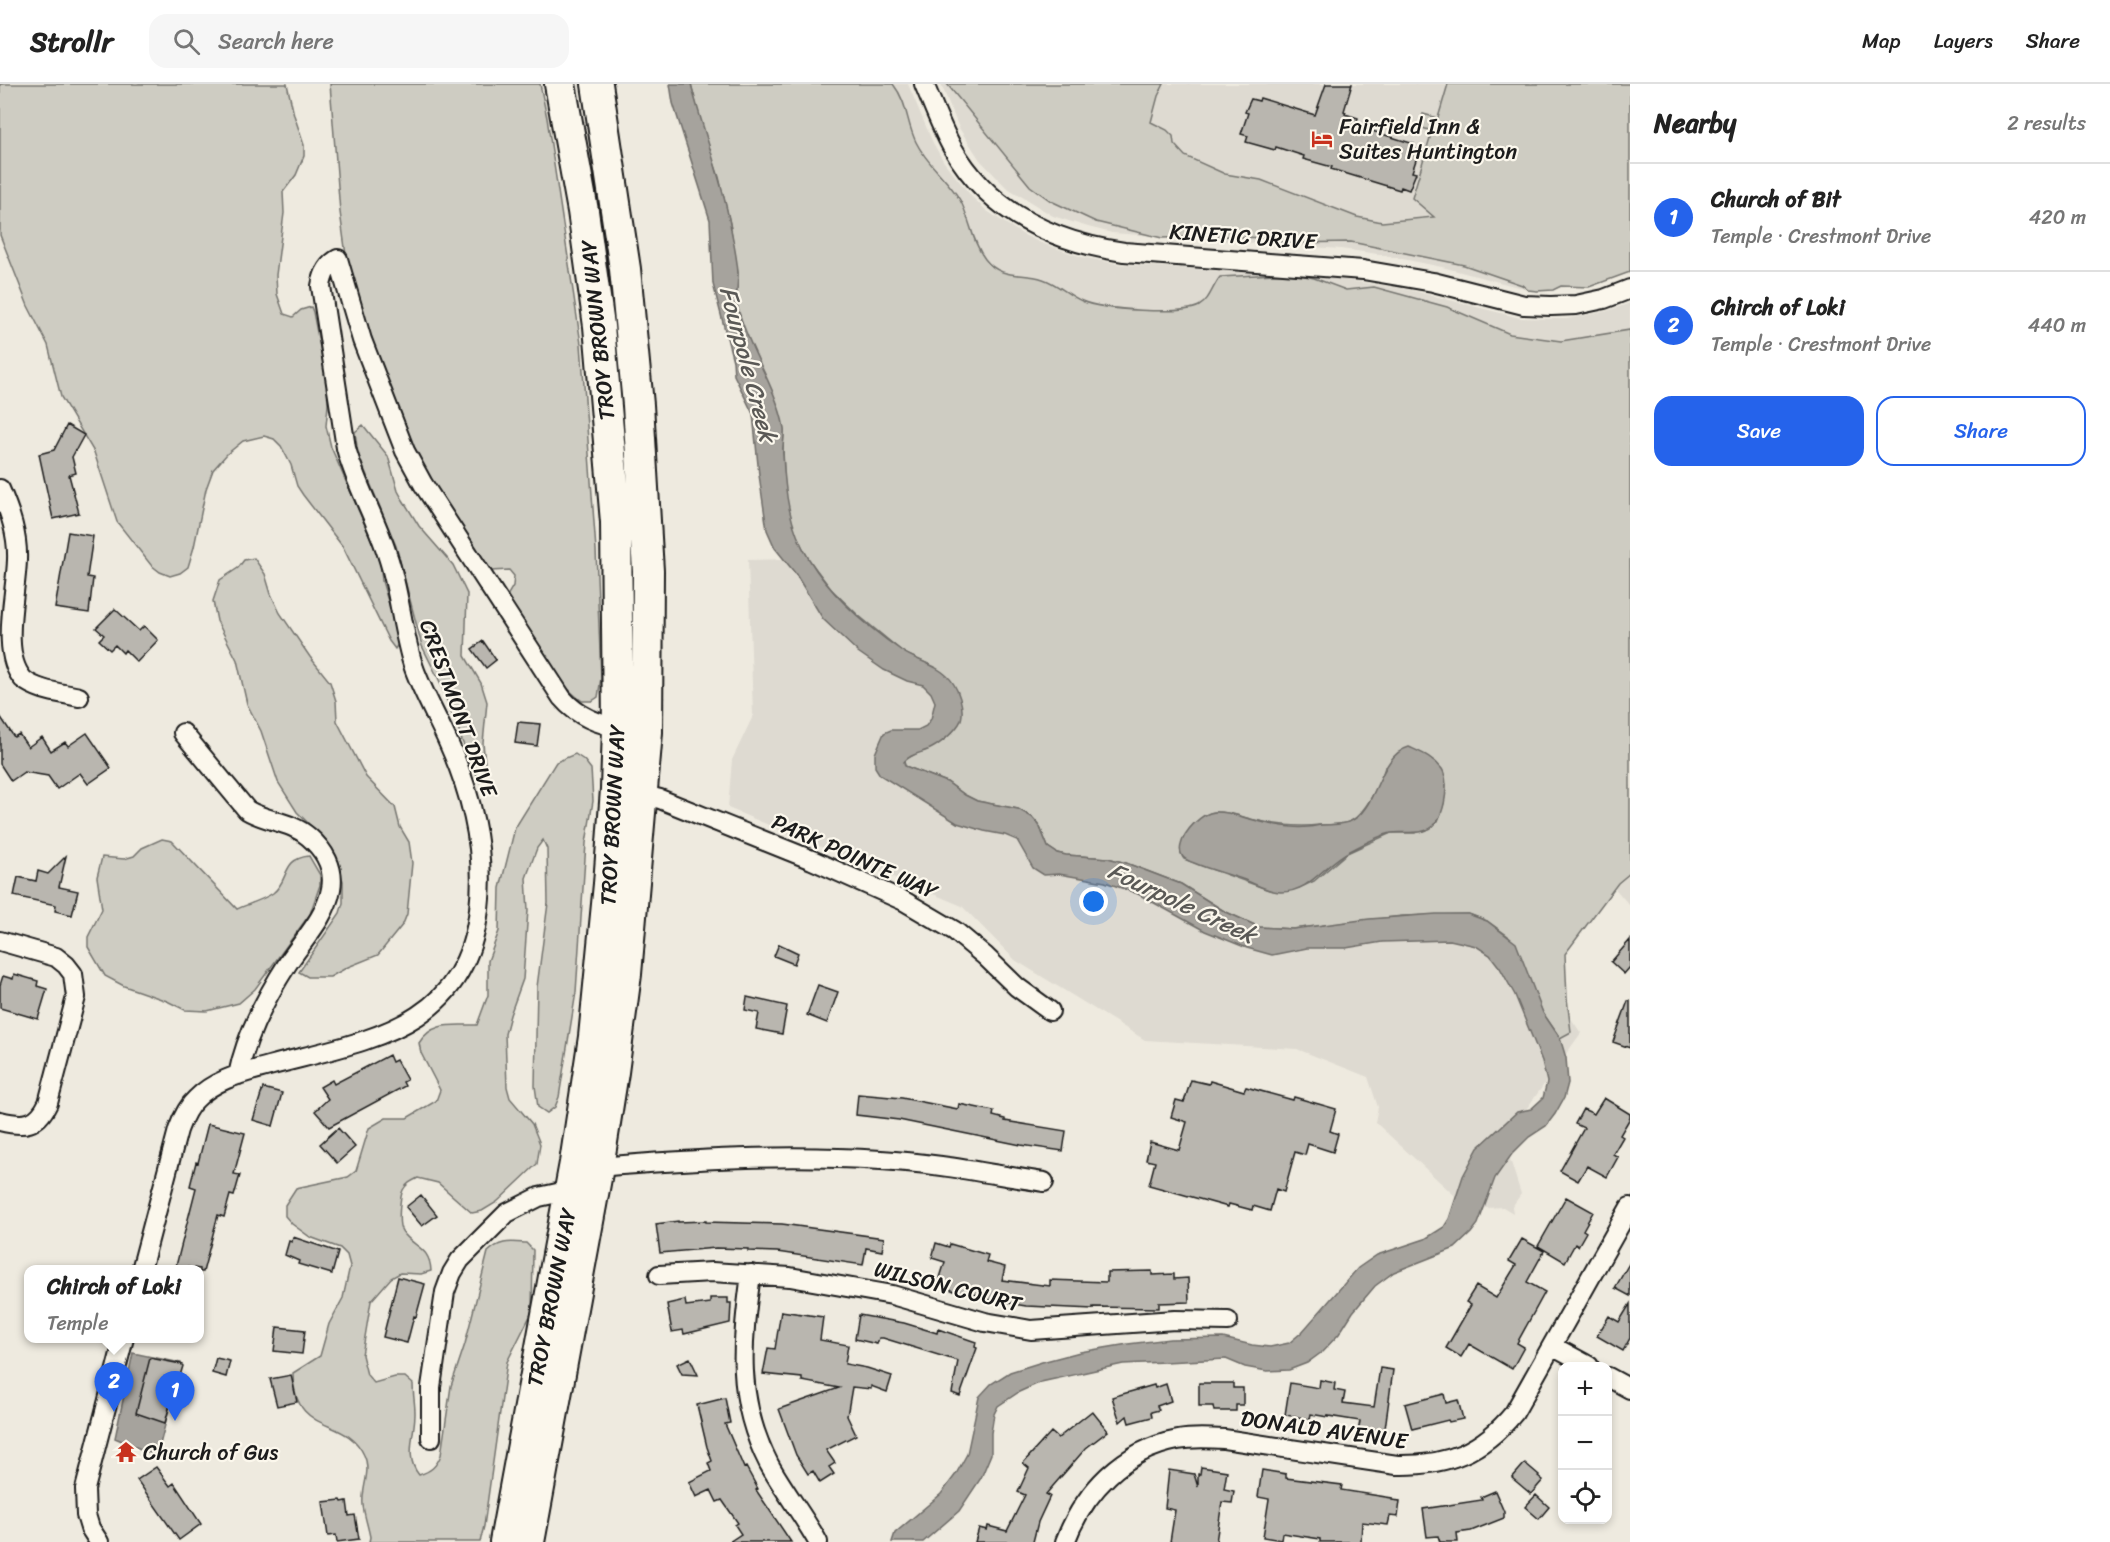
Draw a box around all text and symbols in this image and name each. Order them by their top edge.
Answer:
search box [149,14,569,68]
text: Strollr [30,17,113,66]
text: Search here [218,22,334,61]
text: Map [1862,22,1901,60]
text: Layers [1934,22,1993,60]
text: Share [2026,22,2080,60]
icon: search [170,25,203,58]
text: Nearby [1654,100,1736,146]
text: 2 results [2007,106,2086,141]
place label: Fairfield Inn & Suites Huntington [1339,107,1517,171]
hotel icon: Fairfield Inn & Suites Huntington [1310,127,1334,151]
text: Church of Bit [1711,180,1841,219]
text: 1 [1669,200,1678,235]
text: 420 m [2029,200,2086,235]
street label: KINETIC DRIVE [1168,212,1320,261]
text: Temple · Crestmont Drive [1711,219,1931,254]
street label: TROY BROWN WAY [569,237,626,422]
water label: Fourpole Creek [707,282,790,450]
text: Chirch of Loki [1711,288,1845,327]
text: 2 [1668,308,1679,343]
text: 440 m [2028,308,2086,343]
text: Temple · Crestmont Drive [1711,327,1931,362]
button: Save [1654,396,1864,466]
button: Share [1876,396,2086,466]
street label: CRESTMONT DRIVE [408,614,509,804]
street label: TROY BROWN WAY [588,723,637,907]
street label: PARK POINTE WAY [765,802,945,911]
water label: Fourpole Creek [1101,850,1266,957]
your location [1079,887,1108,916]
street label: TROY BROWN WAY [515,1203,588,1390]
street label: WILSON COURT [870,1249,1027,1324]
popup [24,1265,204,1343]
text: Chirch of Loki [47,1267,181,1306]
text: Temple [47,1306,109,1341]
pin: 2 [94,1362,134,1412]
map controls [1558,1362,1612,1524]
button: + [1558,1362,1612,1416]
pin: 1 [156,1372,195,1421]
street label: DONALD AVENUE [1238,1399,1412,1461]
button: − [1558,1416,1612,1470]
place label: Church of Gus [143,1433,278,1472]
temple icon: Church of Gus [114,1440,138,1464]
button: locate [1558,1470,1612,1524]

